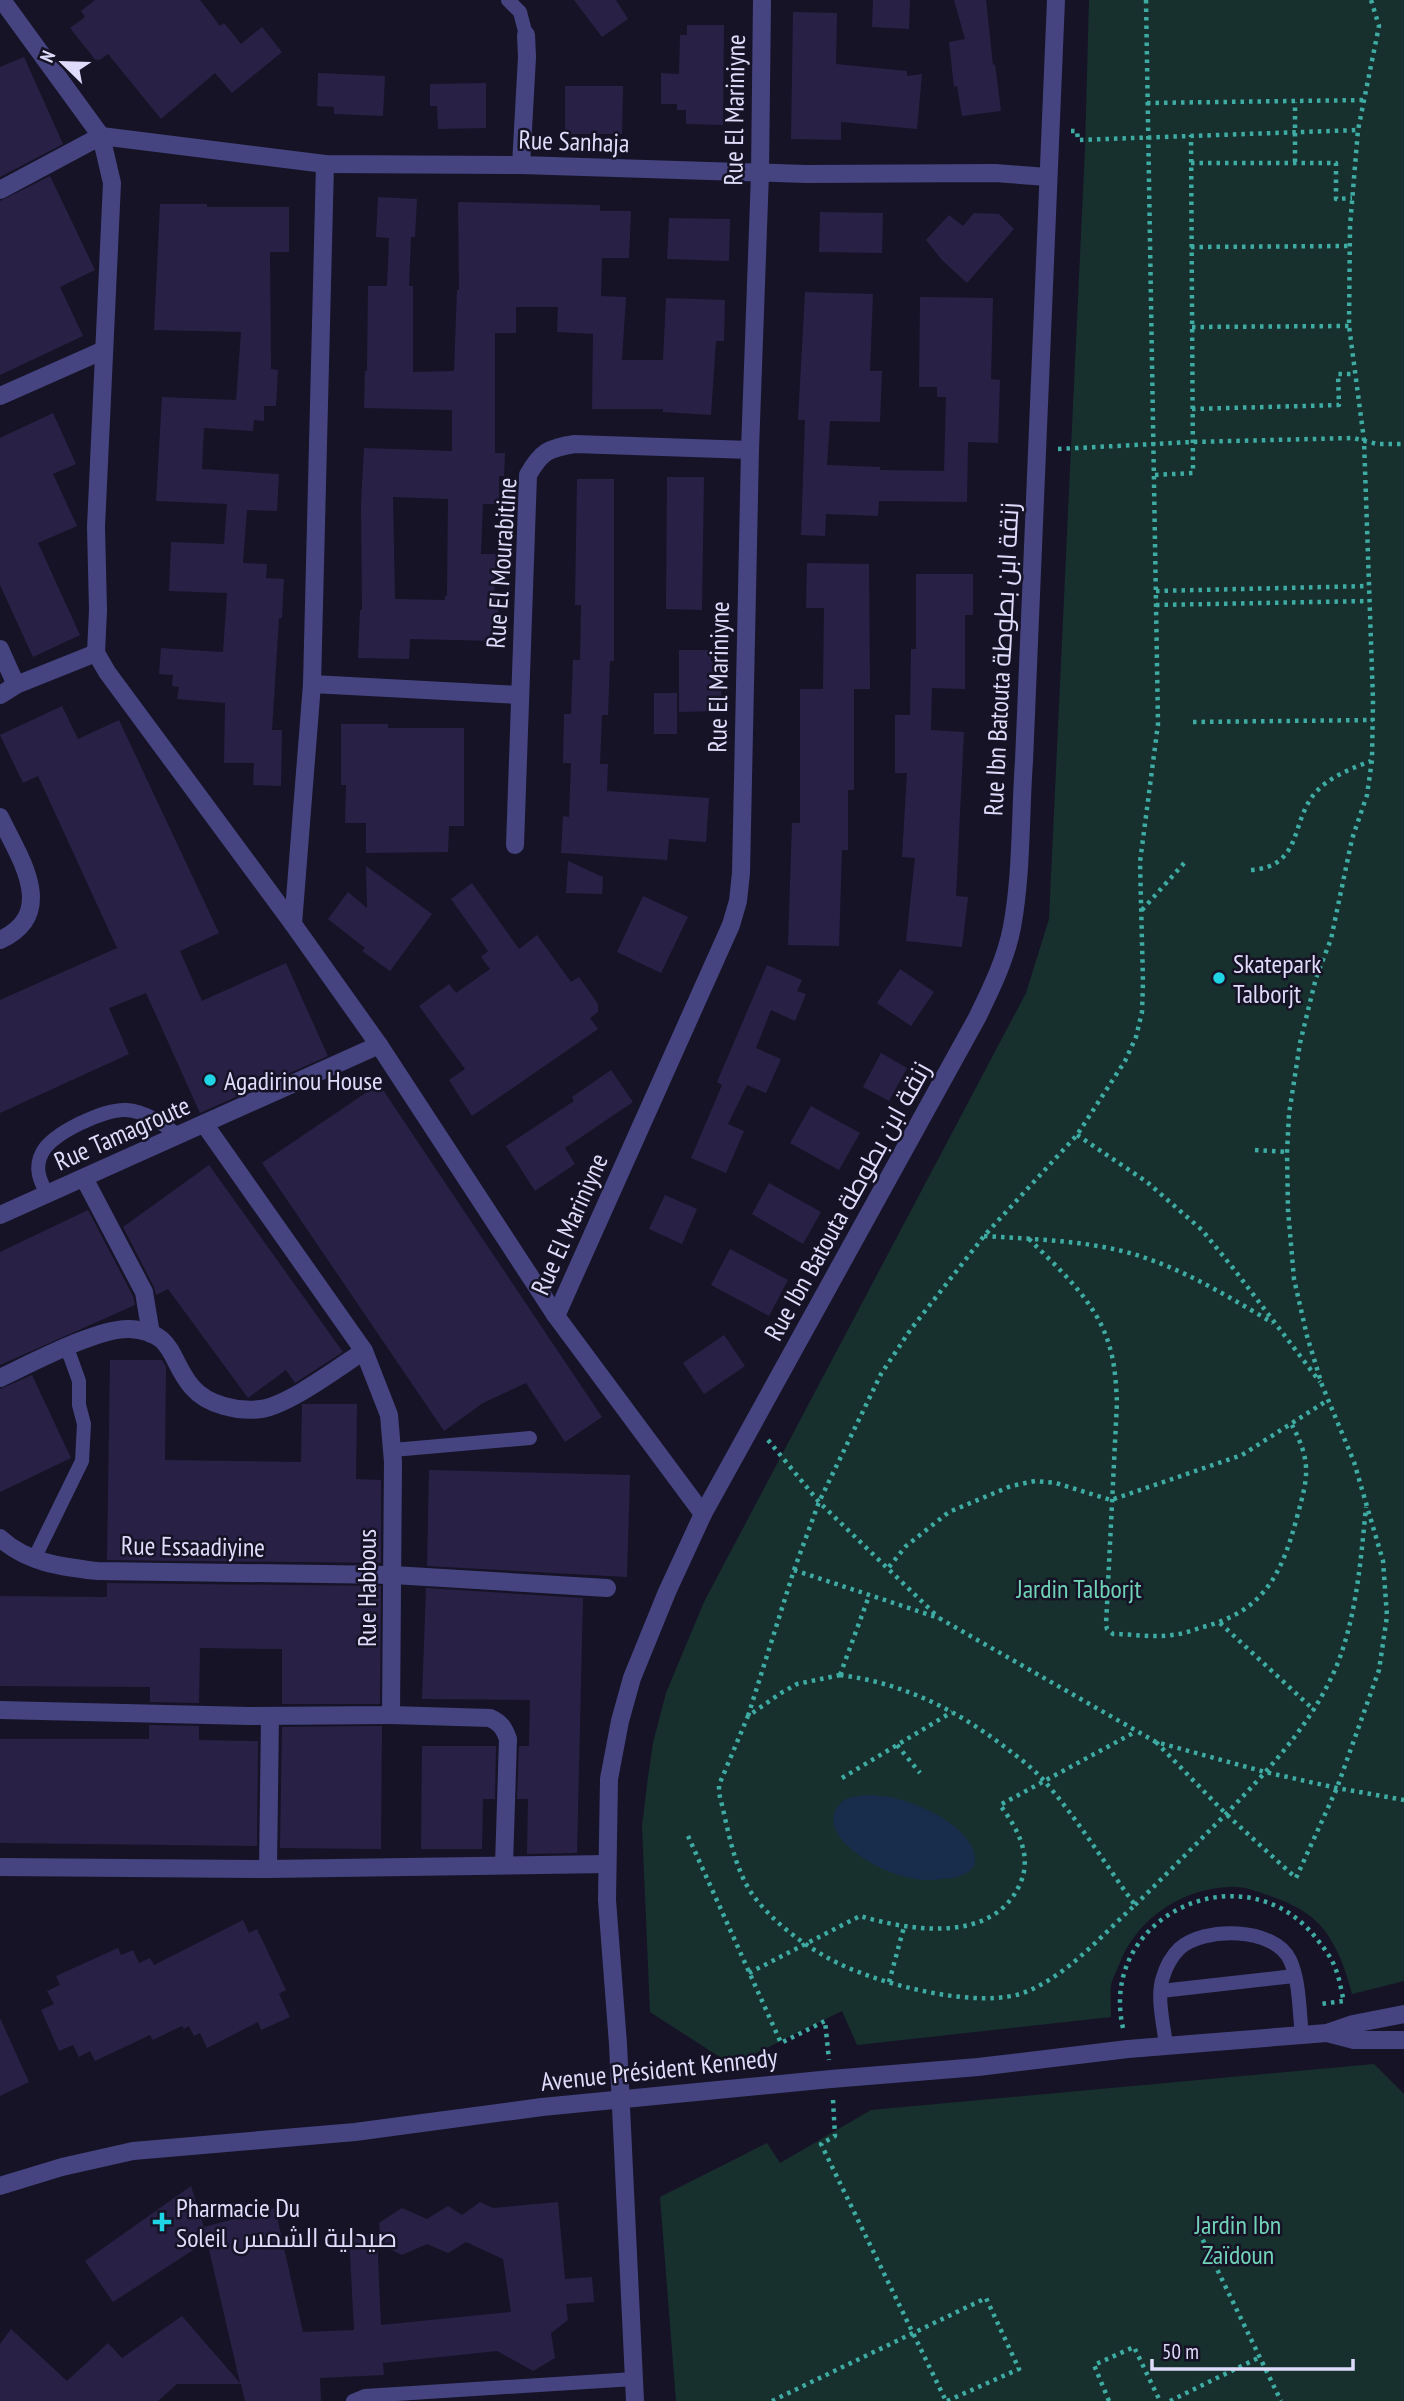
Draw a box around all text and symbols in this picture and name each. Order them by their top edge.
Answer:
north arrow [28,28,98,98]
street label: Rue El Mariniyne [716,34,752,186]
text: N [34,47,60,66]
street label: Rue Sanhaja [518,123,630,159]
street label: Rue El Mourabitine [479,476,523,650]
street label: Rue Ibn Batouta زنقة ابن بطوطة [976,501,1026,817]
street label: Rue El Mariniyne [700,601,736,753]
place label: Skatepark Talborjt [1233,947,1321,1010]
marker: Skatepark Talborjt [1211,970,1227,986]
street label: Rue Ibn Batouta زنقة ابن بطوطة [756,1056,938,1346]
place label: Agadirinou House [224,1064,383,1097]
marker: Agadirinou House [202,1072,218,1088]
street label: Rue Tamagroute [49,1088,195,1178]
street label: Rue El Mariniyne [523,1148,615,1300]
street label: Rue Essaadiyine [121,1528,265,1564]
street label: Rue Habbous [350,1529,383,1647]
park label: Jardin Talborjt [1015,1572,1142,1605]
street label: Avenue Président Kennedy [539,2040,779,2098]
place label: Pharmacie Du Soleil صيدلية الشمس [176,2191,397,2254]
park label: Jardin Ibn Zaïdoun [1194,2208,1281,2271]
marker: Pharmacie Du Soleil صيدلية الشمس [154,2214,170,2230]
scale bar [1152,2328,1353,2372]
text: 50 m [1162,2338,1199,2365]

